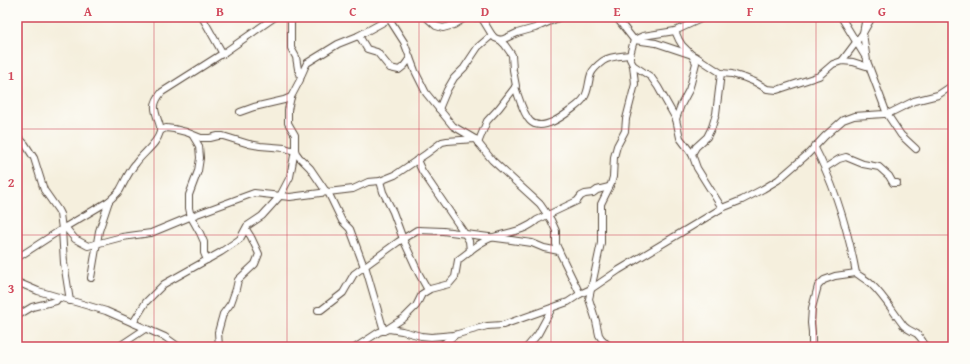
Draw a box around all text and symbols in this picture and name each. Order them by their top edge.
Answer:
text: A [84,2,93,21]
text: B [216,2,224,21]
text: C [349,2,357,21]
text: D [481,2,489,21]
text: E [614,2,621,21]
text: F [747,2,754,21]
text: G [878,2,886,21]
text: 1 [8,66,14,85]
text: 2 [8,173,15,192]
text: 3 [8,279,14,298]

